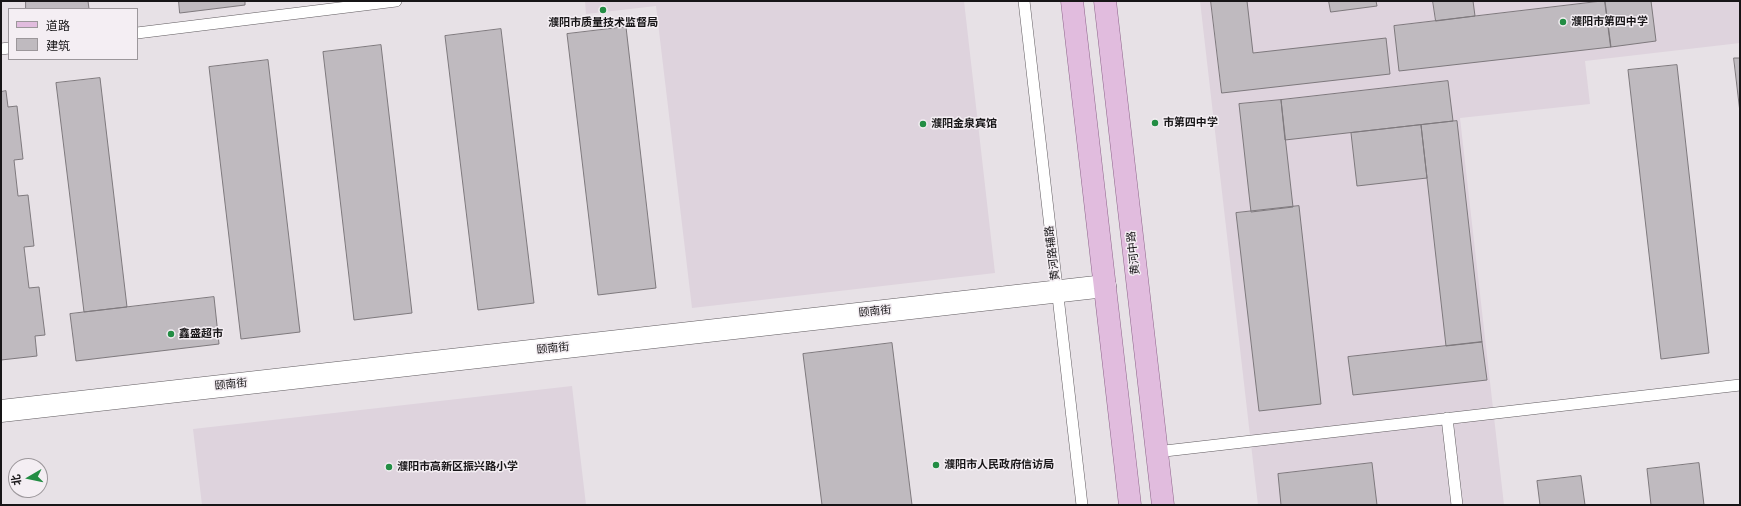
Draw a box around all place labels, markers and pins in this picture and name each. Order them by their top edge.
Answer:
marker: 濮阳市质量技术监督局 [598,5,608,15]
place label: 濮阳市第四中学 [1571,15,1648,29]
place label: 濮阳市质量技术监督局 [548,16,658,30]
marker: 濮阳市第四中学 [1558,17,1568,27]
place label: 市第四中学 [1163,116,1218,130]
place label: 濮阳金泉宾馆 [931,117,997,131]
marker: 市第四中学 [1150,118,1160,128]
marker: 濮阳金泉宾馆 [918,119,928,129]
place label: 鑫盛超市 [179,327,223,341]
marker: 鑫盛超市 [166,329,176,339]
place label: 濮阳市人民政府信访局 [944,458,1054,472]
place label: 濮阳市高新区振兴路小学 [397,460,518,474]
marker: 濮阳市人民政府信访局 [931,460,941,470]
marker: 濮阳市高新区振兴路小学 [384,462,394,472]

